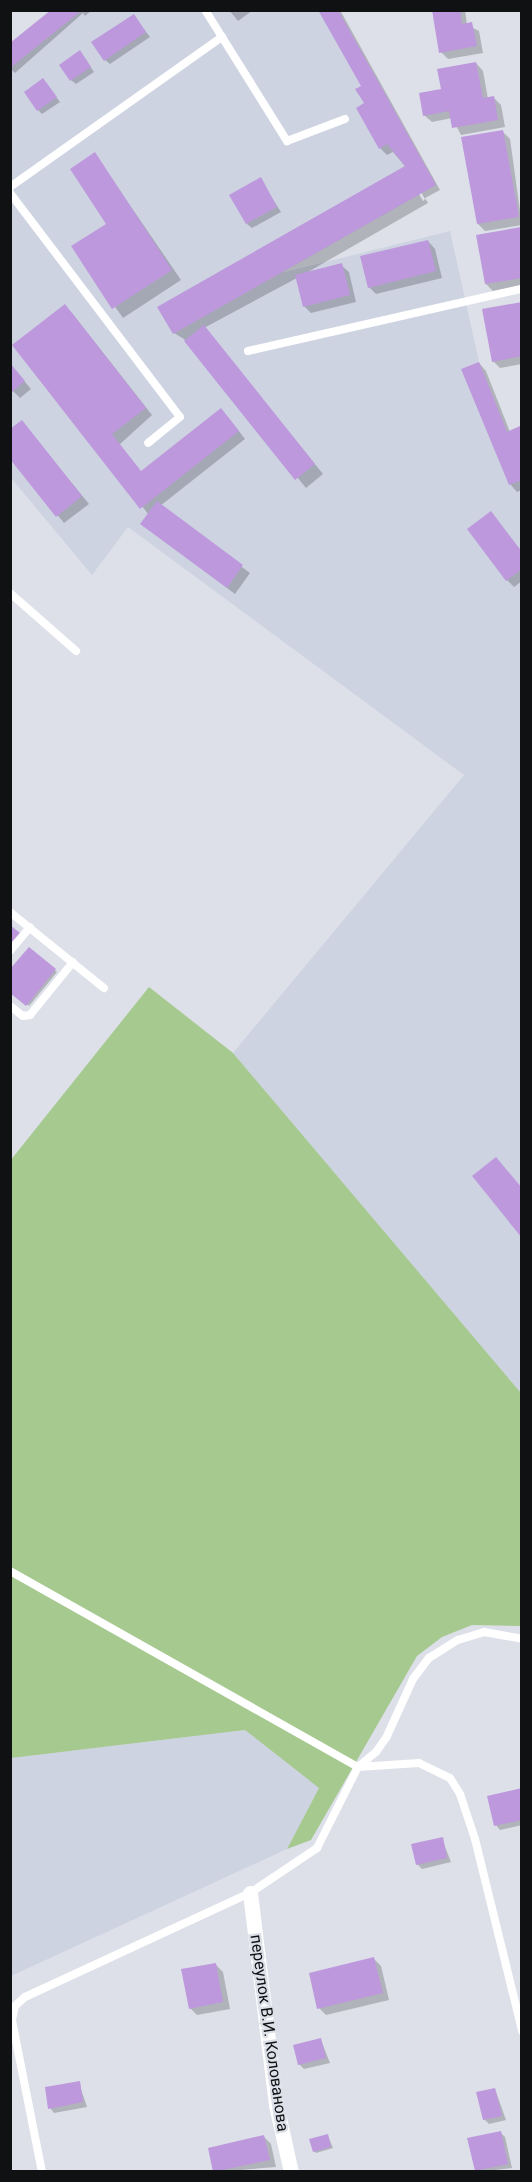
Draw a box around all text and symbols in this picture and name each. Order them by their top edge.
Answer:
street label: переулок В.И. Колованова [246,1933,292,2133]

